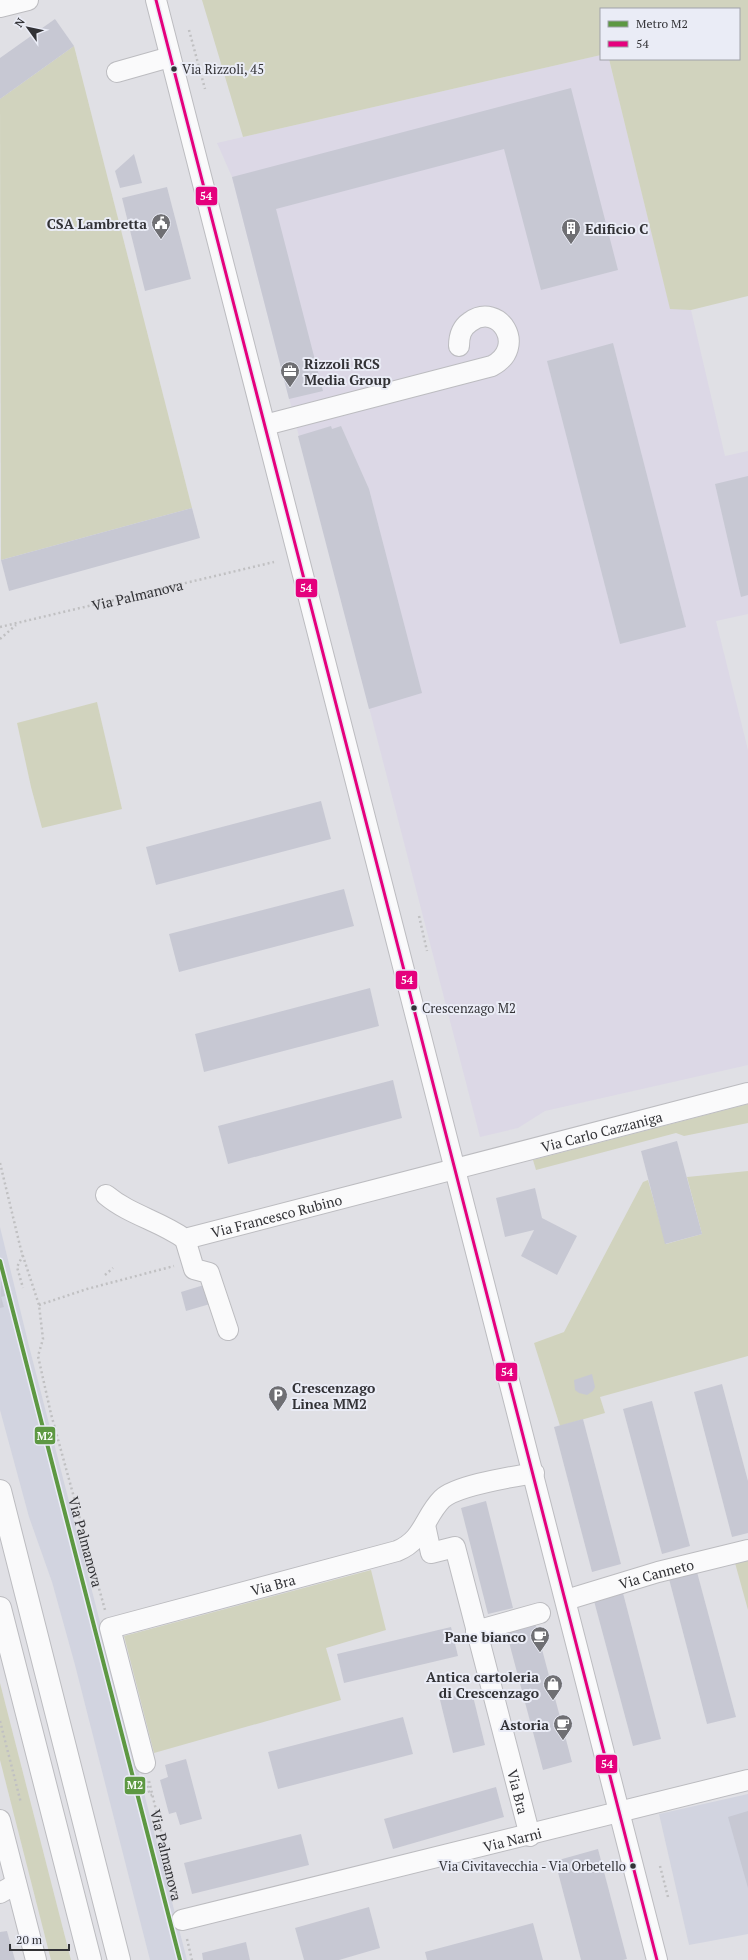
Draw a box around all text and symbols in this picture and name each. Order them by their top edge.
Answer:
north arrow [8,8,48,48]
legend [600,8,740,60]
text: N [11,15,28,30]
text: Metro M2 [636,16,688,31]
text: 54 [636,36,649,51]
place label: Via Rizzoli, 45 [182,60,264,78]
marker: Via Rizzoli, 45 [169,64,179,74]
line badge: 54 [195,186,218,206]
text: 54 [200,189,213,203]
public building icon: CSA Lambretta [150,212,172,240]
place label: CSA Lambretta [47,214,147,233]
building icon: Edificio C [560,217,582,245]
place label: Edificio C [585,219,648,238]
place label: Rizzoli RCS Media Group [304,354,391,389]
office icon: Rizzoli RCS Media Group [279,360,301,388]
street label: Via Palmanova [90,574,185,614]
line badge: 54 [295,578,318,598]
text: 54 [300,581,313,595]
line badge: 54 [395,970,418,990]
text: 54 [401,973,414,987]
place label: Crescenzago M2 [422,999,516,1017]
marker: Crescenzago M2 [409,1003,419,1013]
street label: Via Carlo Cazzaniga [539,1106,664,1156]
street label: Via Francesco Rubino [209,1189,344,1241]
line badge: 54 [495,1362,518,1382]
text: 54 [501,1365,514,1379]
place label: Crescenzago Linea MM2 [292,1378,375,1413]
parking icon: Crescenzago Linea MM2 [267,1384,289,1412]
line badge: M2 [34,1426,56,1445]
text: M2 [37,1429,53,1443]
street label: Via Palmanova [65,1494,108,1589]
street label: Via Canneto [616,1554,696,1593]
street label: Via Bra [248,1569,297,1599]
cafe icon: Pane bianco [529,1625,551,1653]
place label: Pane bianco [444,1627,526,1646]
place label: Antica cartoleria di Crescenzago [426,1667,539,1702]
shop icon: Antica cartoleria di Crescenzago [542,1673,564,1701]
cafe icon: Astoria [552,1713,574,1741]
place label: Astoria [500,1715,549,1734]
line badge: 54 [595,1754,618,1774]
text: 54 [601,1757,614,1771]
street label: Via Bra [504,1767,533,1816]
line badge: M2 [124,1776,146,1795]
text: M2 [127,1778,143,1792]
street label: Via Palmanova [147,1807,187,1902]
street label: Via Narni [481,1823,543,1856]
place label: Via Civitavecchia - Via Orbetello [439,1857,626,1875]
marker: Via Civitavecchia - Via Orbetello [628,1861,638,1871]
scale bar [10,1926,69,1952]
text: 20 m [16,1932,43,1947]

